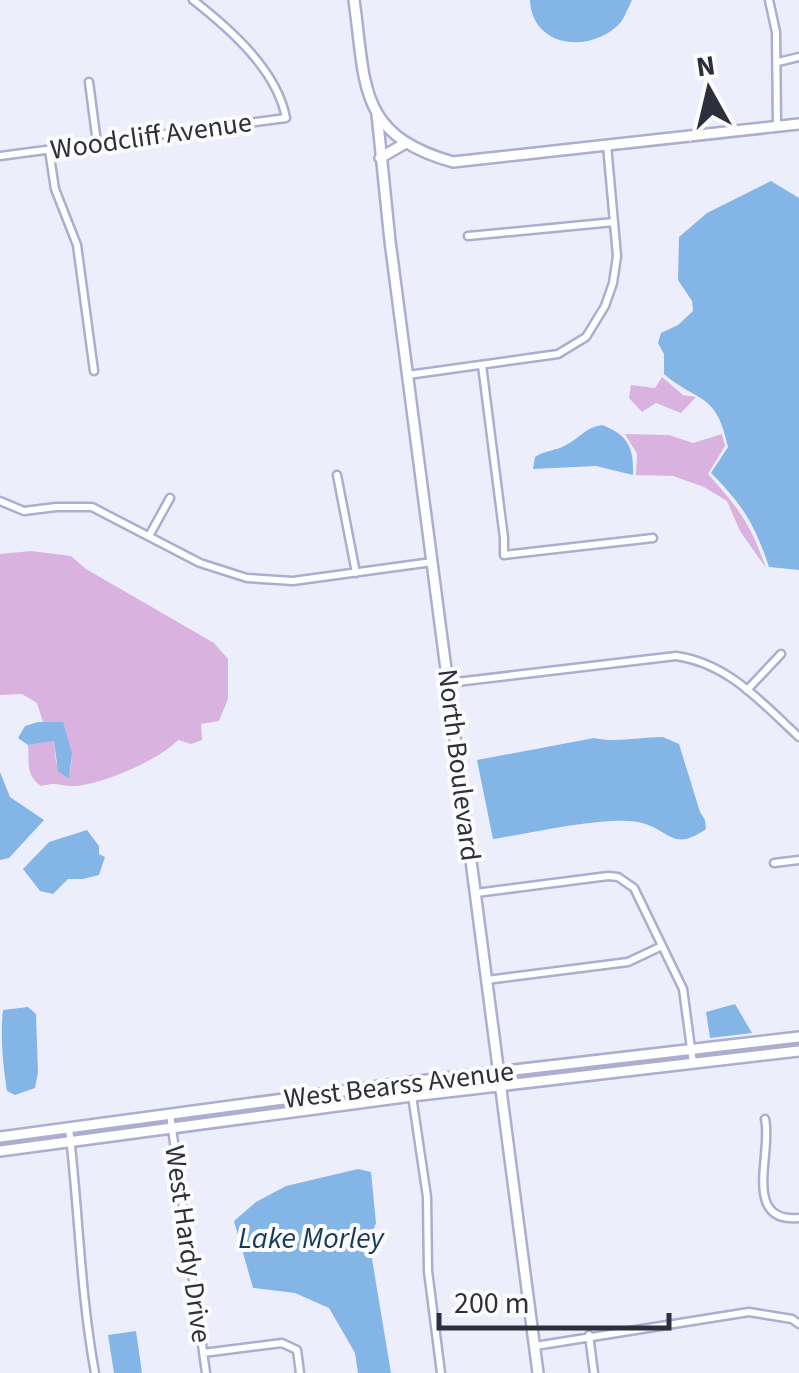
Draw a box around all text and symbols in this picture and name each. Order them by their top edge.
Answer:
north arrow [659,40,759,140]
text: N [694,45,718,87]
street label: Woodcliff Avenue [48,102,254,170]
street label: North Boulevard [427,667,491,863]
street label: West Bearss Avenue [282,1051,516,1119]
street label: West Hardy Drive [154,1143,222,1345]
water label: Lake Morley [238,1217,385,1260]
scale bar [439,1268,669,1330]
text: 200 m [454,1282,530,1325]

